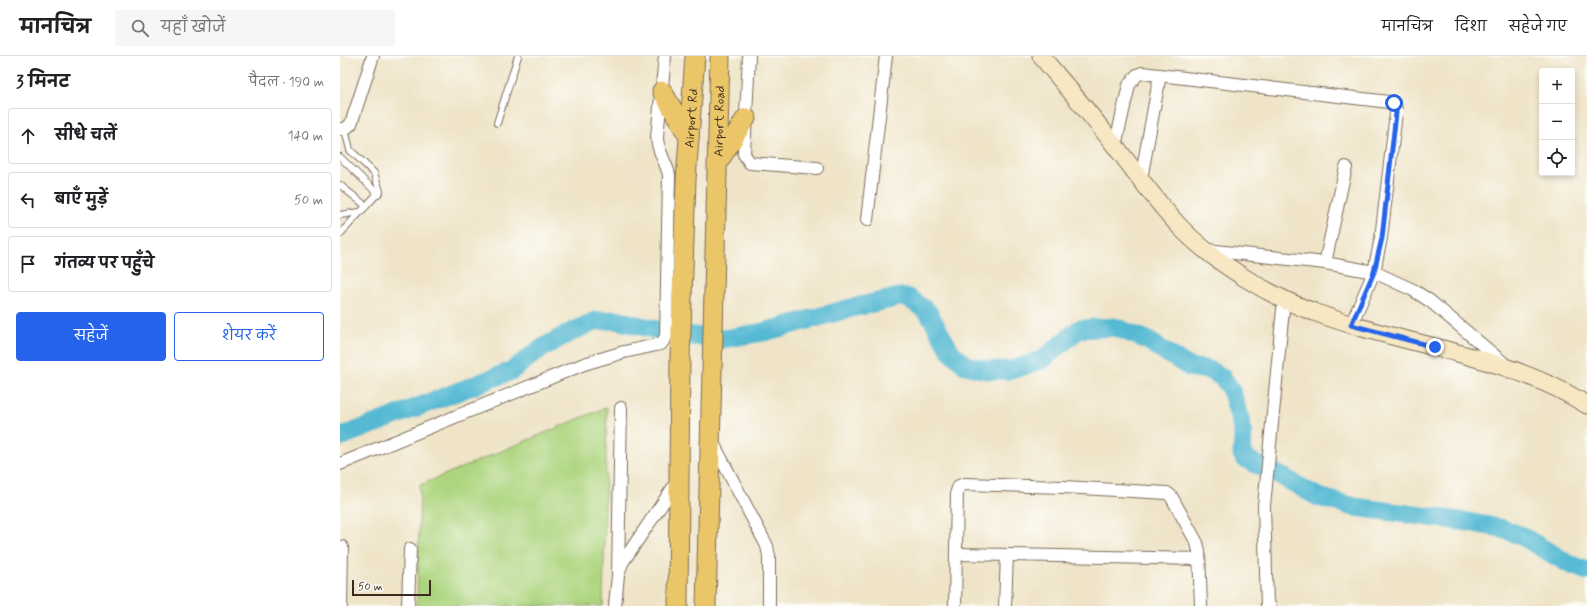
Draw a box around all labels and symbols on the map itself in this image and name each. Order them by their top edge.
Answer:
street label: Airport Road [710,85,729,157]
street label: Airport Rd [681,88,703,149]
route start [1385,94,1403,112]
route end [1426,338,1444,356]
scale bar [352,578,431,597]

